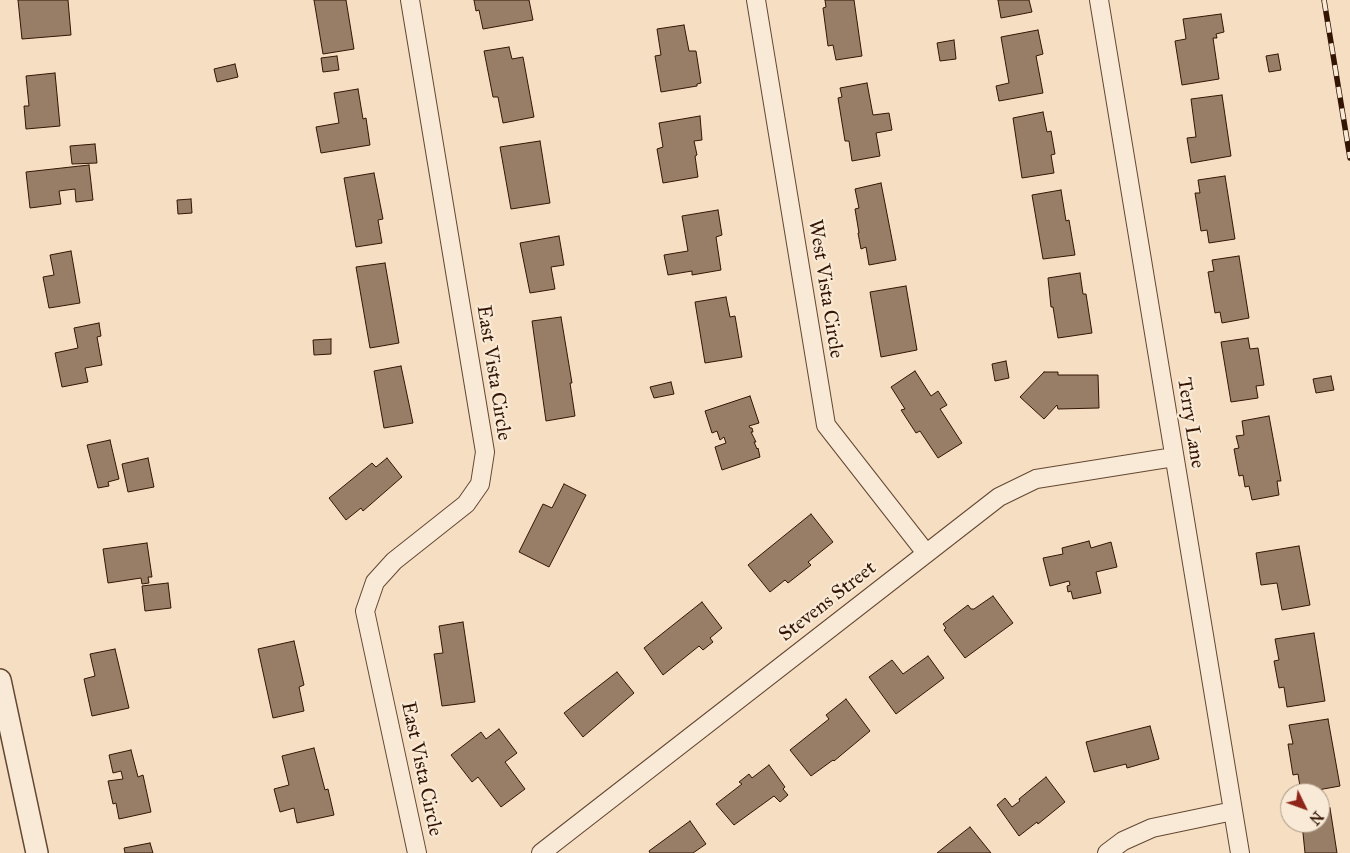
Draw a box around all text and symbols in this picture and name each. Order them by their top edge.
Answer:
street label: West Vista Circle [802,218,848,360]
street label: East Vista Circle [470,304,516,442]
street label: Terry Lane [1171,376,1209,470]
street label: Stevens Street [775,557,881,647]
street label: East Vista Circle [395,700,447,838]
north arrow [1280,783,1330,833]
text: N [1305,808,1326,828]

